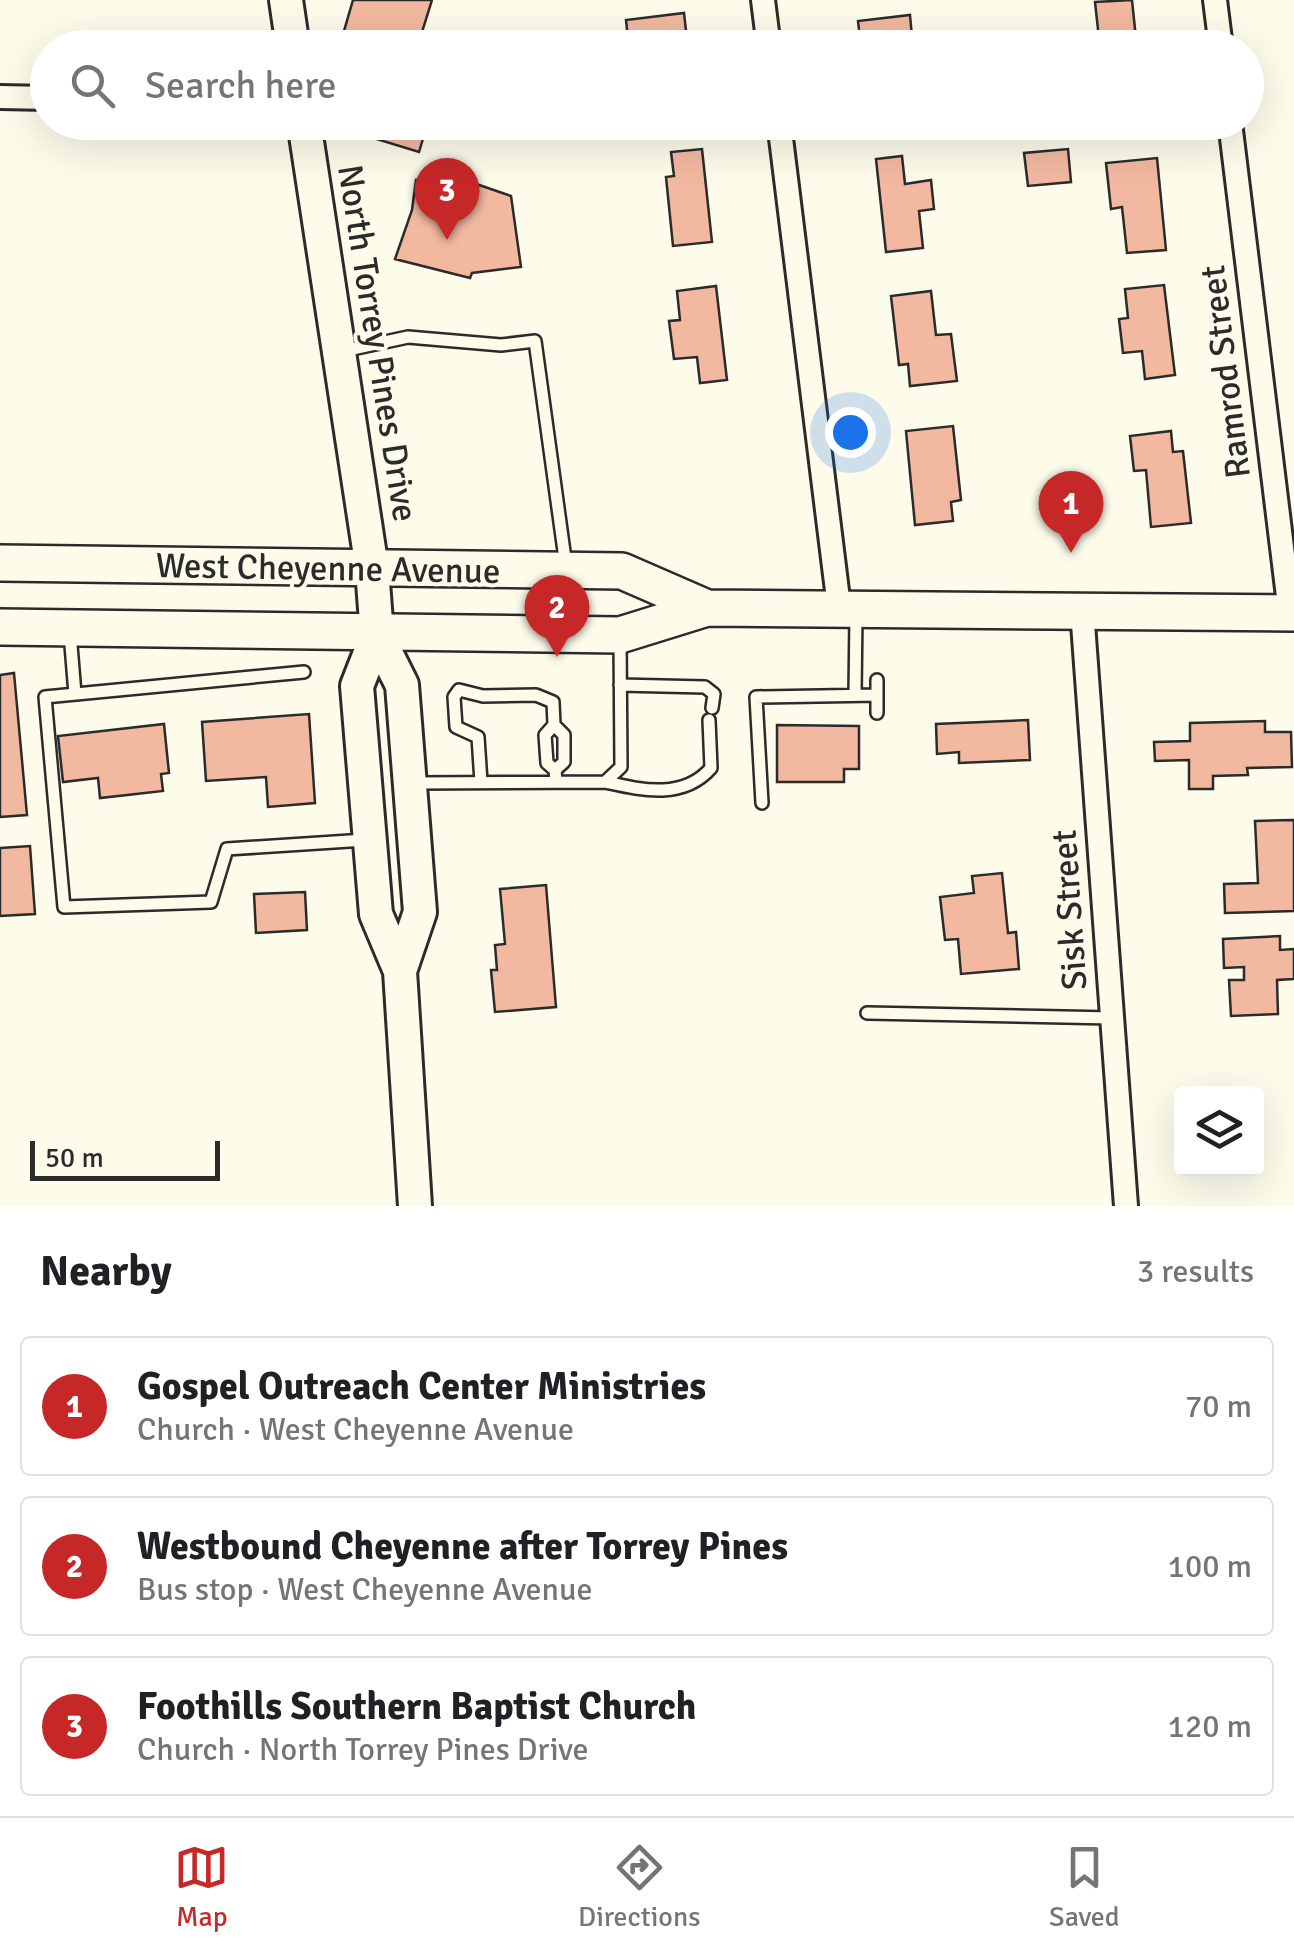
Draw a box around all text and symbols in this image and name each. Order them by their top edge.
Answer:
search box [30,30,1264,140]
icon: search [65,58,120,113]
text: Search here [145,62,337,109]
pin: 3 [414,158,480,240]
street label: North Torrey Pines Drive [328,162,427,525]
street label: Ramrod Street [1191,263,1260,481]
your location [825,407,876,458]
pin: 1 [1038,470,1104,553]
street label: West Cheyenne Avenue [155,544,501,593]
pin: 2 [524,574,590,657]
street label: Sisk Street [1042,828,1097,992]
map controls [1174,1086,1264,1176]
button: layers [1174,1086,1264,1176]
scale bar [30,1136,220,1180]
text: 50 m [45,1141,104,1175]
text: Nearby [40,1246,172,1297]
text: 3 results [1137,1252,1254,1291]
text: Gospel Outreach Center Ministries [137,1363,706,1410]
text: 1 [66,1387,83,1426]
text: 70 m [1185,1387,1252,1426]
text: Church · West Cheyenne Avenue [137,1410,574,1449]
text: Westbound Cheyenne after Torrey Pines [137,1523,788,1570]
text: 2 [66,1547,83,1586]
text: 100 m [1168,1547,1252,1586]
text: Bus stop · West Cheyenne Avenue [137,1570,592,1609]
text: Foothills Southern Baptist Church [137,1683,696,1730]
text: 3 [66,1707,83,1746]
text: 120 m [1168,1707,1252,1746]
text: Church · North Torrey Pines Drive [137,1730,588,1769]
tab: Map [174,1840,229,1934]
tab: Directions [578,1840,700,1934]
tab: Saved [1049,1840,1120,1934]

